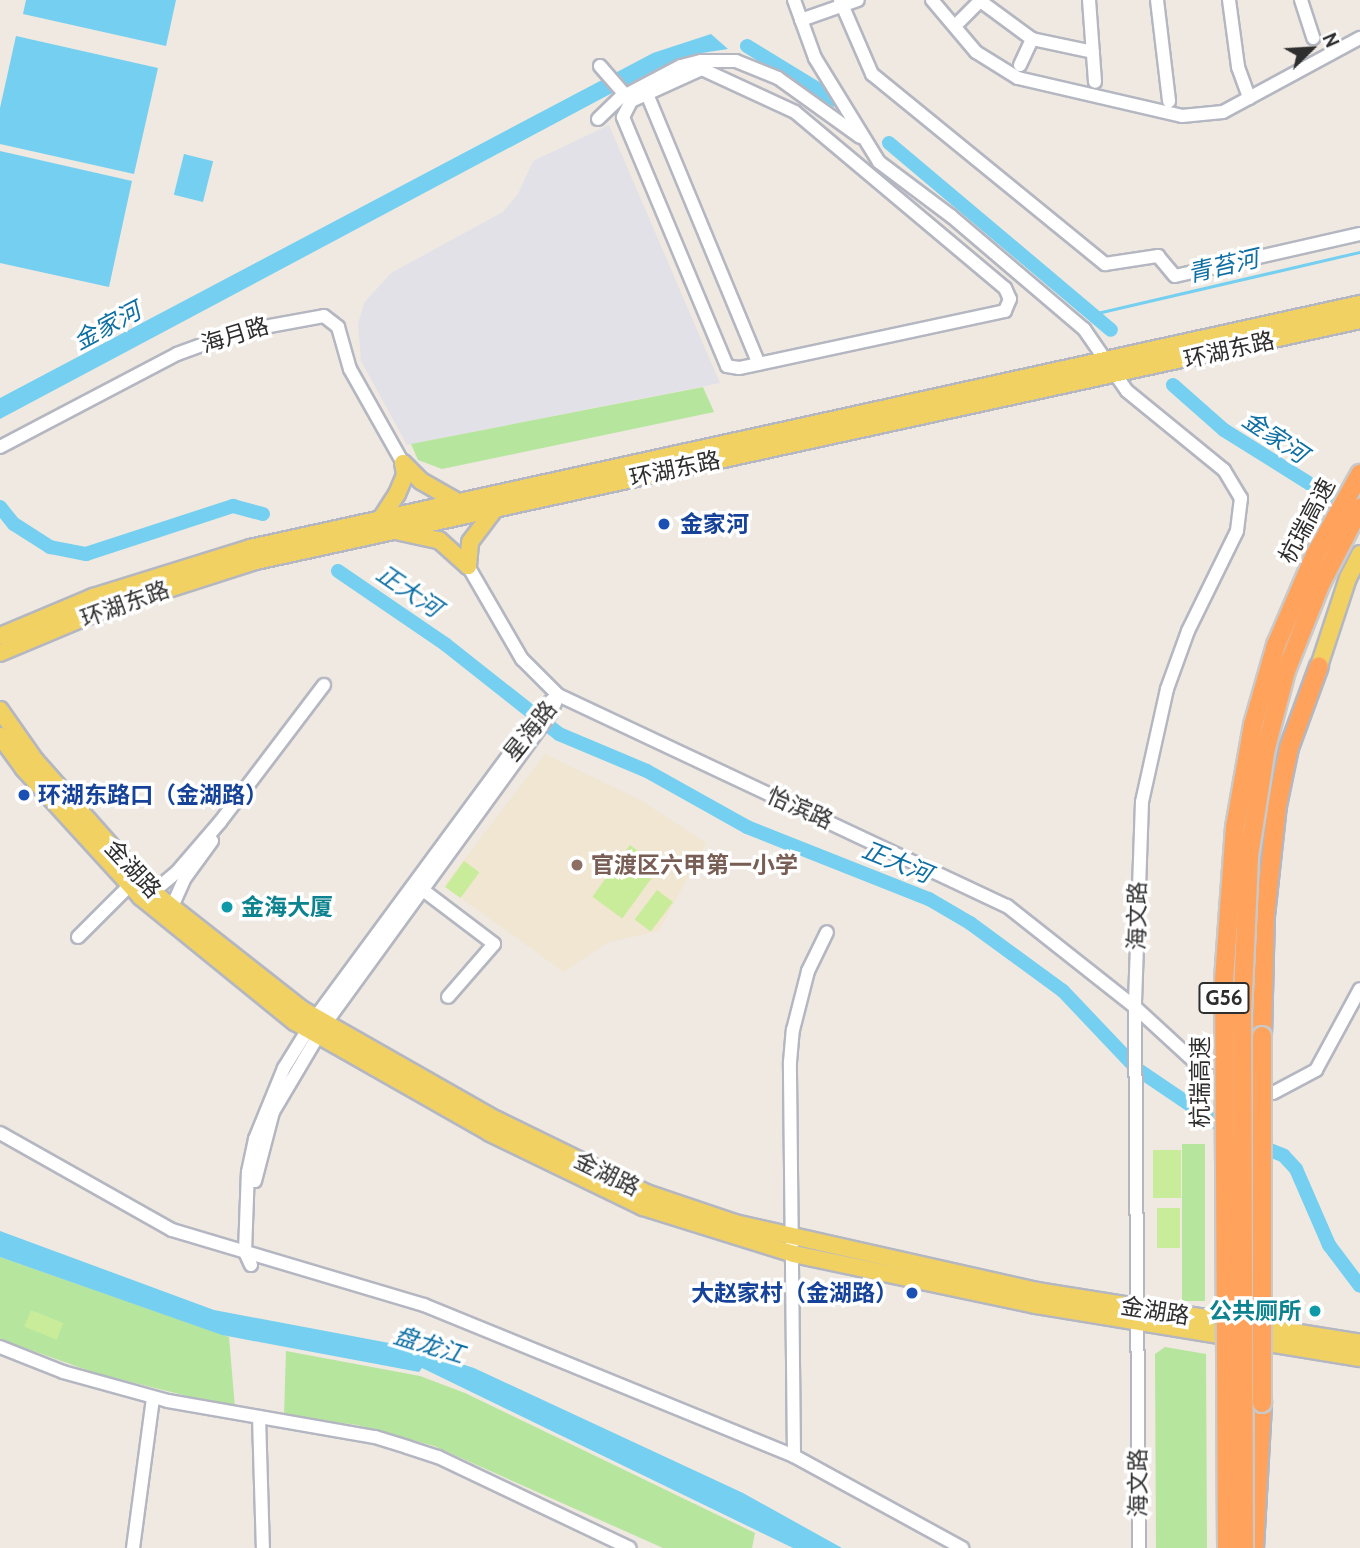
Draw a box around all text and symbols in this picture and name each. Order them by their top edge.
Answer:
north arrow [1276,14,1346,84]
text: N [1317,29,1344,51]
water label: 青苔河 [1185,244,1261,288]
water label: 金家河 [68,296,146,356]
street label: 海月路 [198,312,272,358]
street label: 环湖东路 [1181,326,1277,374]
water label: 金家河 [1237,405,1313,469]
street label: 环湖东路 [627,446,723,492]
street label: 杭瑞高速 [1273,474,1341,568]
place label: 金家河 [680,510,749,538]
marker: 金家河 [654,514,674,534]
water label: 正大河 [371,559,447,623]
street label: 环湖东路 [77,575,173,633]
street label: 星海路 [498,696,562,766]
place label: 环湖东路口（金湖路） [38,781,268,809]
street label: 怡滨路 [763,781,837,835]
marker: 环湖东路口（金湖路） [16,787,32,803]
street label: 金湖路 [99,834,167,904]
water label: 正大河 [858,835,936,889]
place label: 官渡区六甲第一小学 [591,851,798,879]
marker: 官渡区六甲第一小学 [569,857,585,873]
street label: 海文路 [1123,881,1151,951]
place label: 金海大厦 [241,893,333,921]
marker: 金海大厦 [219,899,235,915]
road number: G56 [1198,981,1250,1016]
street label: 杭瑞高速 [1186,1036,1214,1128]
street label: 金湖路 [570,1146,644,1202]
place label: 大赵家村（金湖路） [691,1279,898,1307]
marker: 大赵家村（金湖路） [904,1285,920,1301]
street label: 金湖路 [1119,1292,1191,1330]
place label: 公共厕所 [1209,1297,1301,1325]
marker: 公共厕所 [1307,1303,1323,1319]
water label: 盘龙江 [390,1321,468,1369]
street label: 海文路 [1124,1449,1152,1517]

